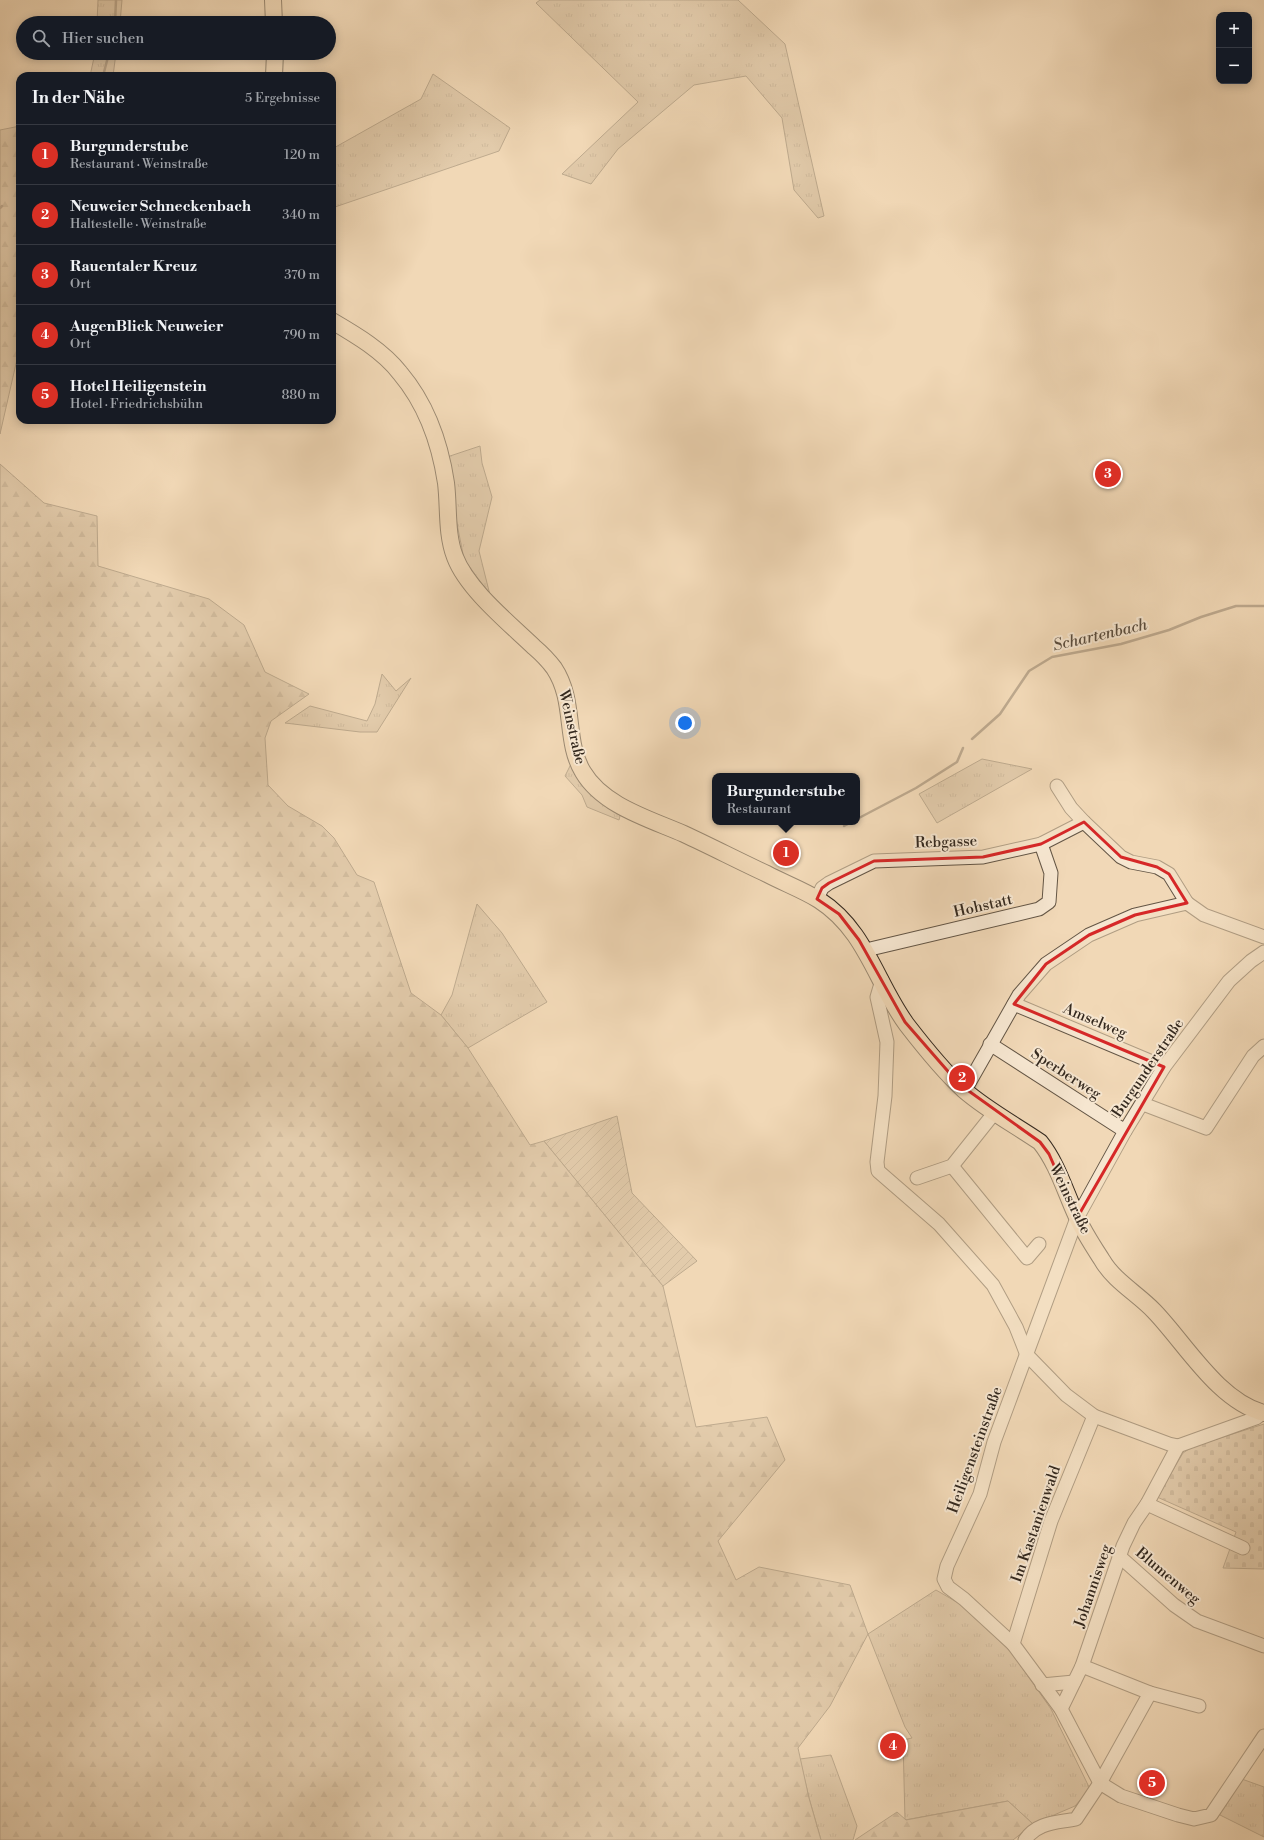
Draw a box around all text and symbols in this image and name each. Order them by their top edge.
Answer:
map controls [1216,12,1252,84]
button: + [1216,12,1252,48]
search box [16,16,336,60]
icon: search [30,27,52,49]
text: Hier suchen [62,29,144,48]
button: − [1216,48,1252,84]
text: In der Nähe [32,87,125,109]
text: 5 Ergebnisse [245,90,320,106]
text: Burgunderstube [70,137,189,156]
text: 1 [42,147,48,163]
text: 120 m [284,147,320,163]
text: Restaurant · Weinstraße [70,156,208,172]
text: Neuweier Schneckenbach [70,197,251,216]
text: 2 [41,207,49,223]
text: 340 m [282,207,320,223]
text: Haltestelle · Weinstraße [70,216,207,232]
text: Rauentaler Kreuz [70,257,197,276]
text: 3 [41,267,49,283]
text: 370 m [284,267,320,283]
text: Ort [70,276,91,292]
text: AugenBlick Neuweier [70,317,223,336]
text: 4 [41,327,49,343]
text: 790 m [283,327,320,343]
text: Ort [70,336,91,352]
text: Hotel Heiligenstein [70,377,206,396]
text: 5 [41,387,49,403]
text: 880 m [281,387,320,403]
text: Hotel · Friedrichsbühn [70,396,203,412]
pin: 3 [1095,459,1121,489]
water label: Schartenbach [1051,614,1149,656]
street label: Weinstraße [554,687,590,766]
your location [675,713,695,733]
popup [712,773,860,825]
text: Burgunderstube [727,782,845,801]
text: Restaurant [727,801,791,817]
street label: Rebgasse [914,831,978,853]
pin: 1 [773,838,799,868]
street label: Hohstatt [952,890,1015,922]
street label: Amselweg [1059,999,1130,1043]
street label: Burgunderstraße [1107,1015,1188,1122]
street label: Sperberweg [1027,1044,1105,1104]
pin: 2 [949,1063,975,1093]
street label: Weinstraße [1044,1160,1095,1237]
street label: Heiligensteinstraße [943,1384,1007,1516]
street label: Im Kastanienwald [1007,1463,1065,1585]
street label: Johannisweg [1070,1542,1116,1631]
street label: Blumenweg [1131,1543,1204,1609]
pin: 4 [880,1731,906,1761]
pin: 5 [1139,1768,1165,1798]

